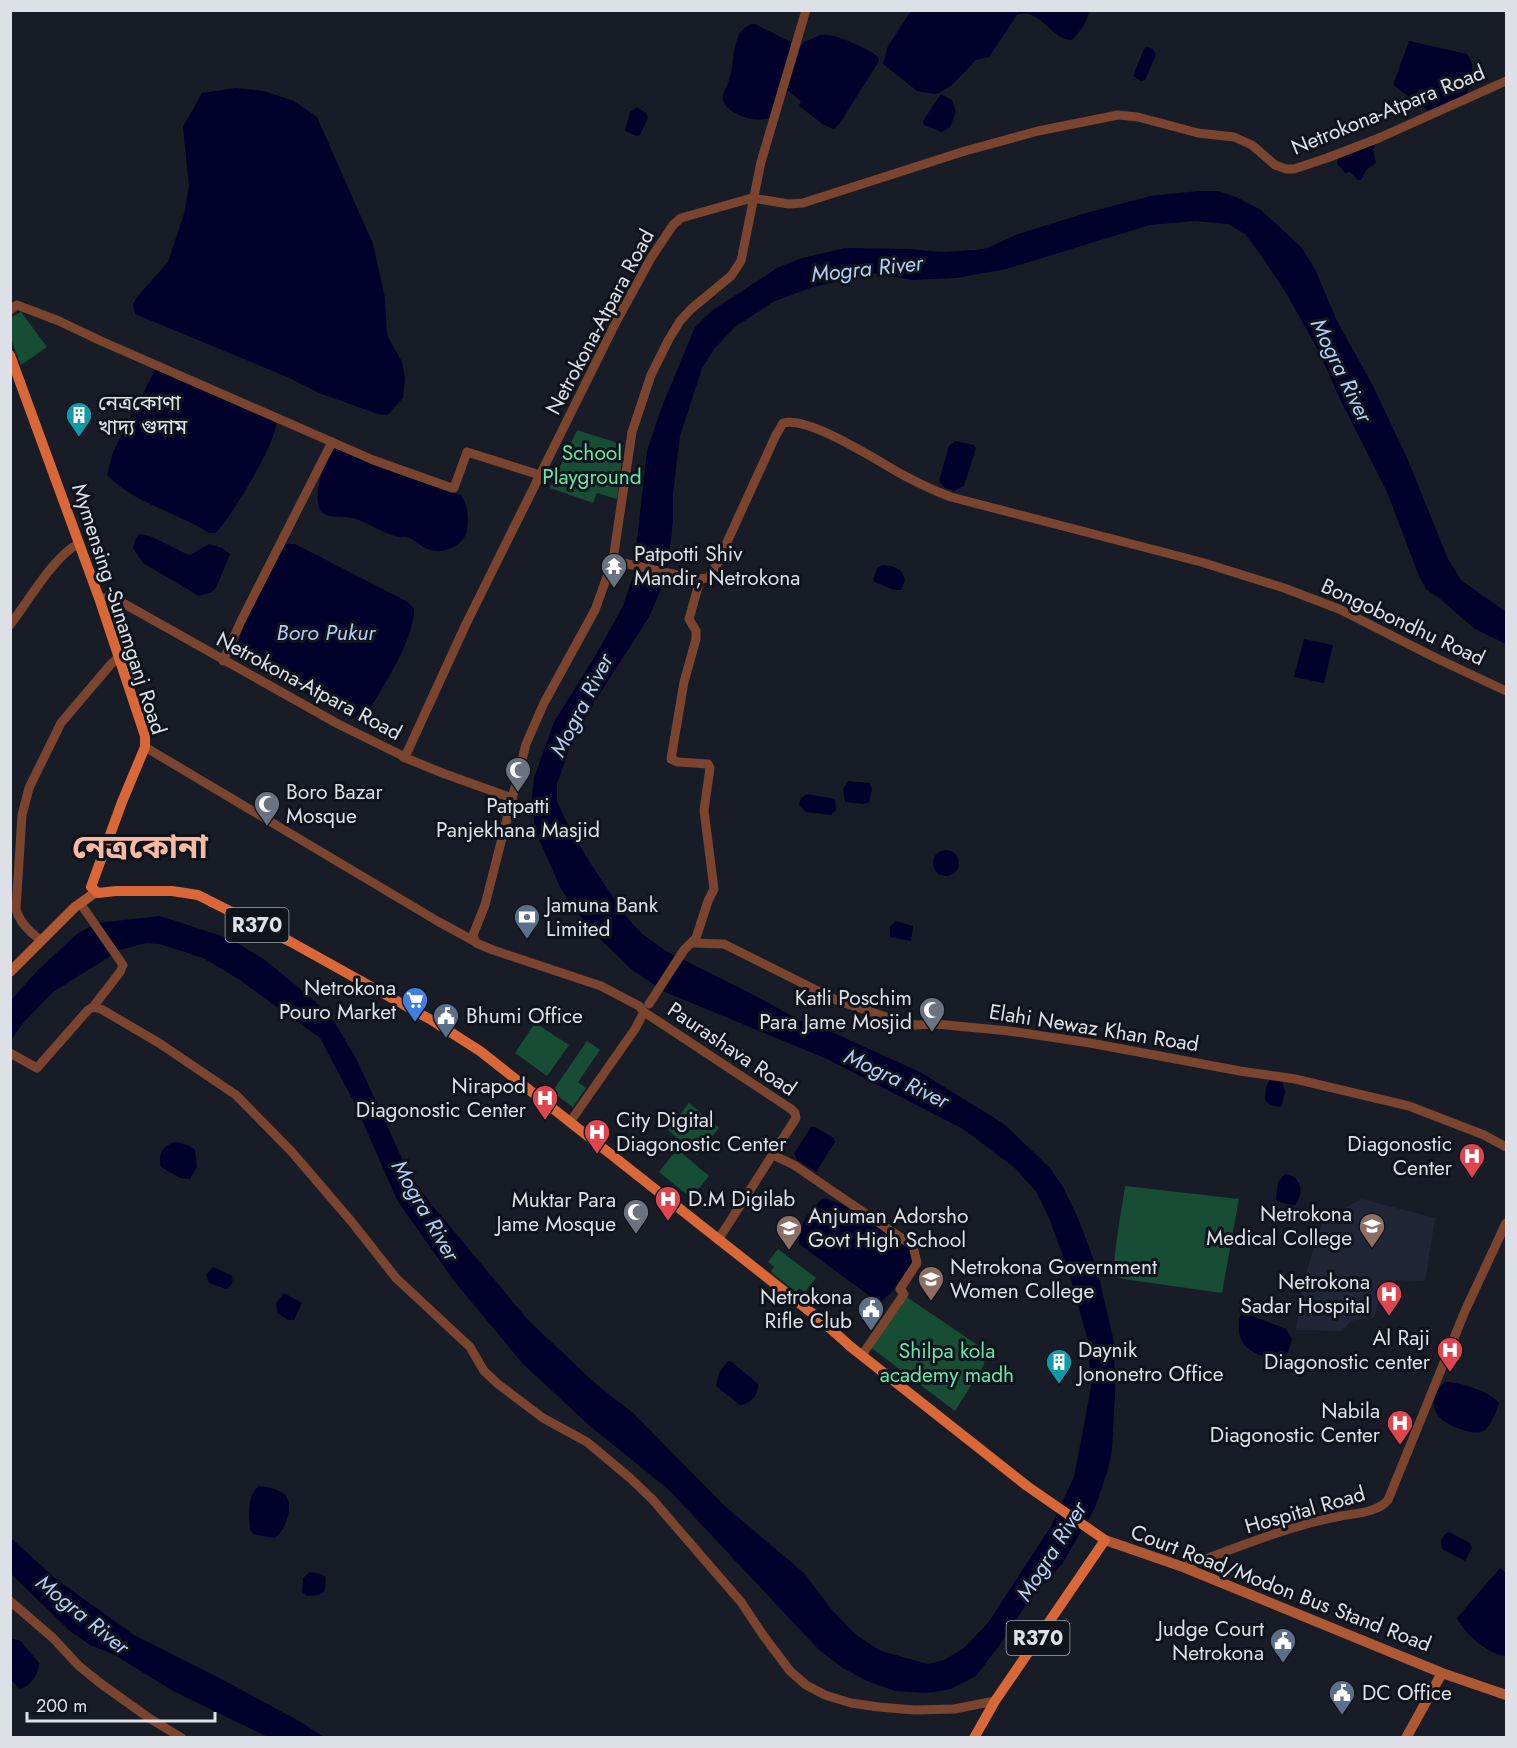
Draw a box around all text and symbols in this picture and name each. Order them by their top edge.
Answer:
street label: Netrokona-Atpara Road [1287,57,1489,163]
street label: Netrokona-Atpara Road [538,224,662,420]
water label: Mogra River [810,246,926,290]
water label: Mogra River [1303,313,1382,429]
place label: ‌নেত্র‌কোণা খাদ্য গুদাম [98,388,188,442]
building icon: ‌নেত্র‌কোণা খাদ্য গুদাম [64,400,94,438]
park label: School Playground [542,438,642,492]
street label: Mymensing -Sunamganj Road [64,480,174,738]
place label: Patpotti Shiv Mandir, Netrokona [634,539,800,593]
temple icon: Patpotti Shiv Mandir, Netrokona [599,551,629,589]
street label: Bongobondhu Road [1316,571,1490,673]
water label: Boro Pukur [276,616,377,648]
street label: Netrokona-Atpara Road [211,624,407,748]
water label: Mogra River [541,646,621,762]
mosque icon: Patpatti Panjekhana Masjid [503,755,533,793]
place label: Boro Bazar Mosque [286,777,383,831]
mosque icon: Boro Bazar Mosque [252,789,282,827]
place label: Patpatti Panjekhana Masjid [436,791,600,845]
district label: নেত্রকোনা [72,823,209,870]
place label: Jamuna Bank Limited [543,890,659,944]
bank icon: Jamuna Bank Limited [512,902,542,940]
road number: R370 [226,908,288,942]
place label: Netrokona Pouro Market [279,973,396,1027]
place label: Katli Poschim Para Jame Mosjid [759,983,912,1037]
supermarket icon: Netrokona Pouro Market [400,985,430,1023]
street label: Paurashava Road [662,995,802,1103]
mosque icon: Katli Poschim Para Jame Mosjid [917,995,947,1033]
street label: Elahi Newaz Khan Road [987,997,1201,1059]
public building icon: Bhumi Office [431,1001,461,1039]
place label: Bhumi Office [466,1001,583,1031]
water label: Mogra River [839,1040,956,1117]
place label: Nirapod Diagonostic Center [356,1071,527,1125]
hospital icon: Nirapod Diagonostic Center [530,1083,560,1121]
place label: City Digital Diagonostic Center [616,1105,787,1159]
hospital icon: City Digital Diagonostic Center [582,1117,612,1155]
place label: Diagonostic Center [1347,1129,1453,1183]
hospital icon: Diagonostic Center [1457,1141,1487,1179]
water label: Mogra River [384,1153,469,1268]
hospital icon: D.M Digilab [653,1184,683,1222]
place label: D.M Digilab [688,1184,795,1214]
place label: Muktar Para Jame Mosque [494,1185,616,1239]
mosque icon: Muktar Para Jame Mosque [621,1197,651,1235]
place label: Netrokona Medical College [1206,1199,1352,1253]
place label: Anjuman Adorsho Govt High School [808,1201,968,1255]
school or university icon: Netrokona Medical College [1357,1211,1387,1249]
school or university icon: Anjuman Adorsho Govt High School [774,1213,804,1251]
place label: Netrokona Government Women College [950,1252,1157,1306]
school or university icon: Netrokona Government Women College [916,1264,946,1302]
place label: Netrokona Sadar Hospital [1240,1267,1370,1321]
hospital icon: Netrokona Sadar Hospital [1374,1279,1404,1317]
place label: Netrokona Rifle Club [760,1282,852,1336]
public building icon: Netrokona Rifle Club [856,1294,886,1332]
place label: Al Raji Diagonostic center [1264,1323,1431,1377]
place label: Daynik Jononetro Office [1075,1335,1224,1389]
hospital icon: Al Raji Diagonostic center [1435,1335,1465,1373]
park label: Shilpa kola academy madh [880,1336,1014,1390]
building icon: Daynik Jononetro Office [1044,1347,1074,1385]
place label: Nabila Diagonostic Center [1210,1396,1381,1450]
hospital icon: Nabila Diagonostic Center [1385,1408,1415,1446]
street label: Hospital Road [1241,1478,1369,1542]
water label: Mogra River [1008,1494,1095,1607]
street label: Court Road/Modon Bus Stand Road [1126,1517,1436,1659]
water label: Mogra River [29,1566,138,1663]
place label: Judge Court Netrokona [1155,1614,1264,1668]
road number: R370 [1006,1621,1070,1655]
public building icon: Judge Court Netrokona [1268,1626,1298,1664]
public building icon: DC Office [1327,1678,1357,1716]
place label: DC Office [1362,1678,1452,1708]
scale bar [27,1685,214,1723]
text: 200 m [36,1693,87,1719]

